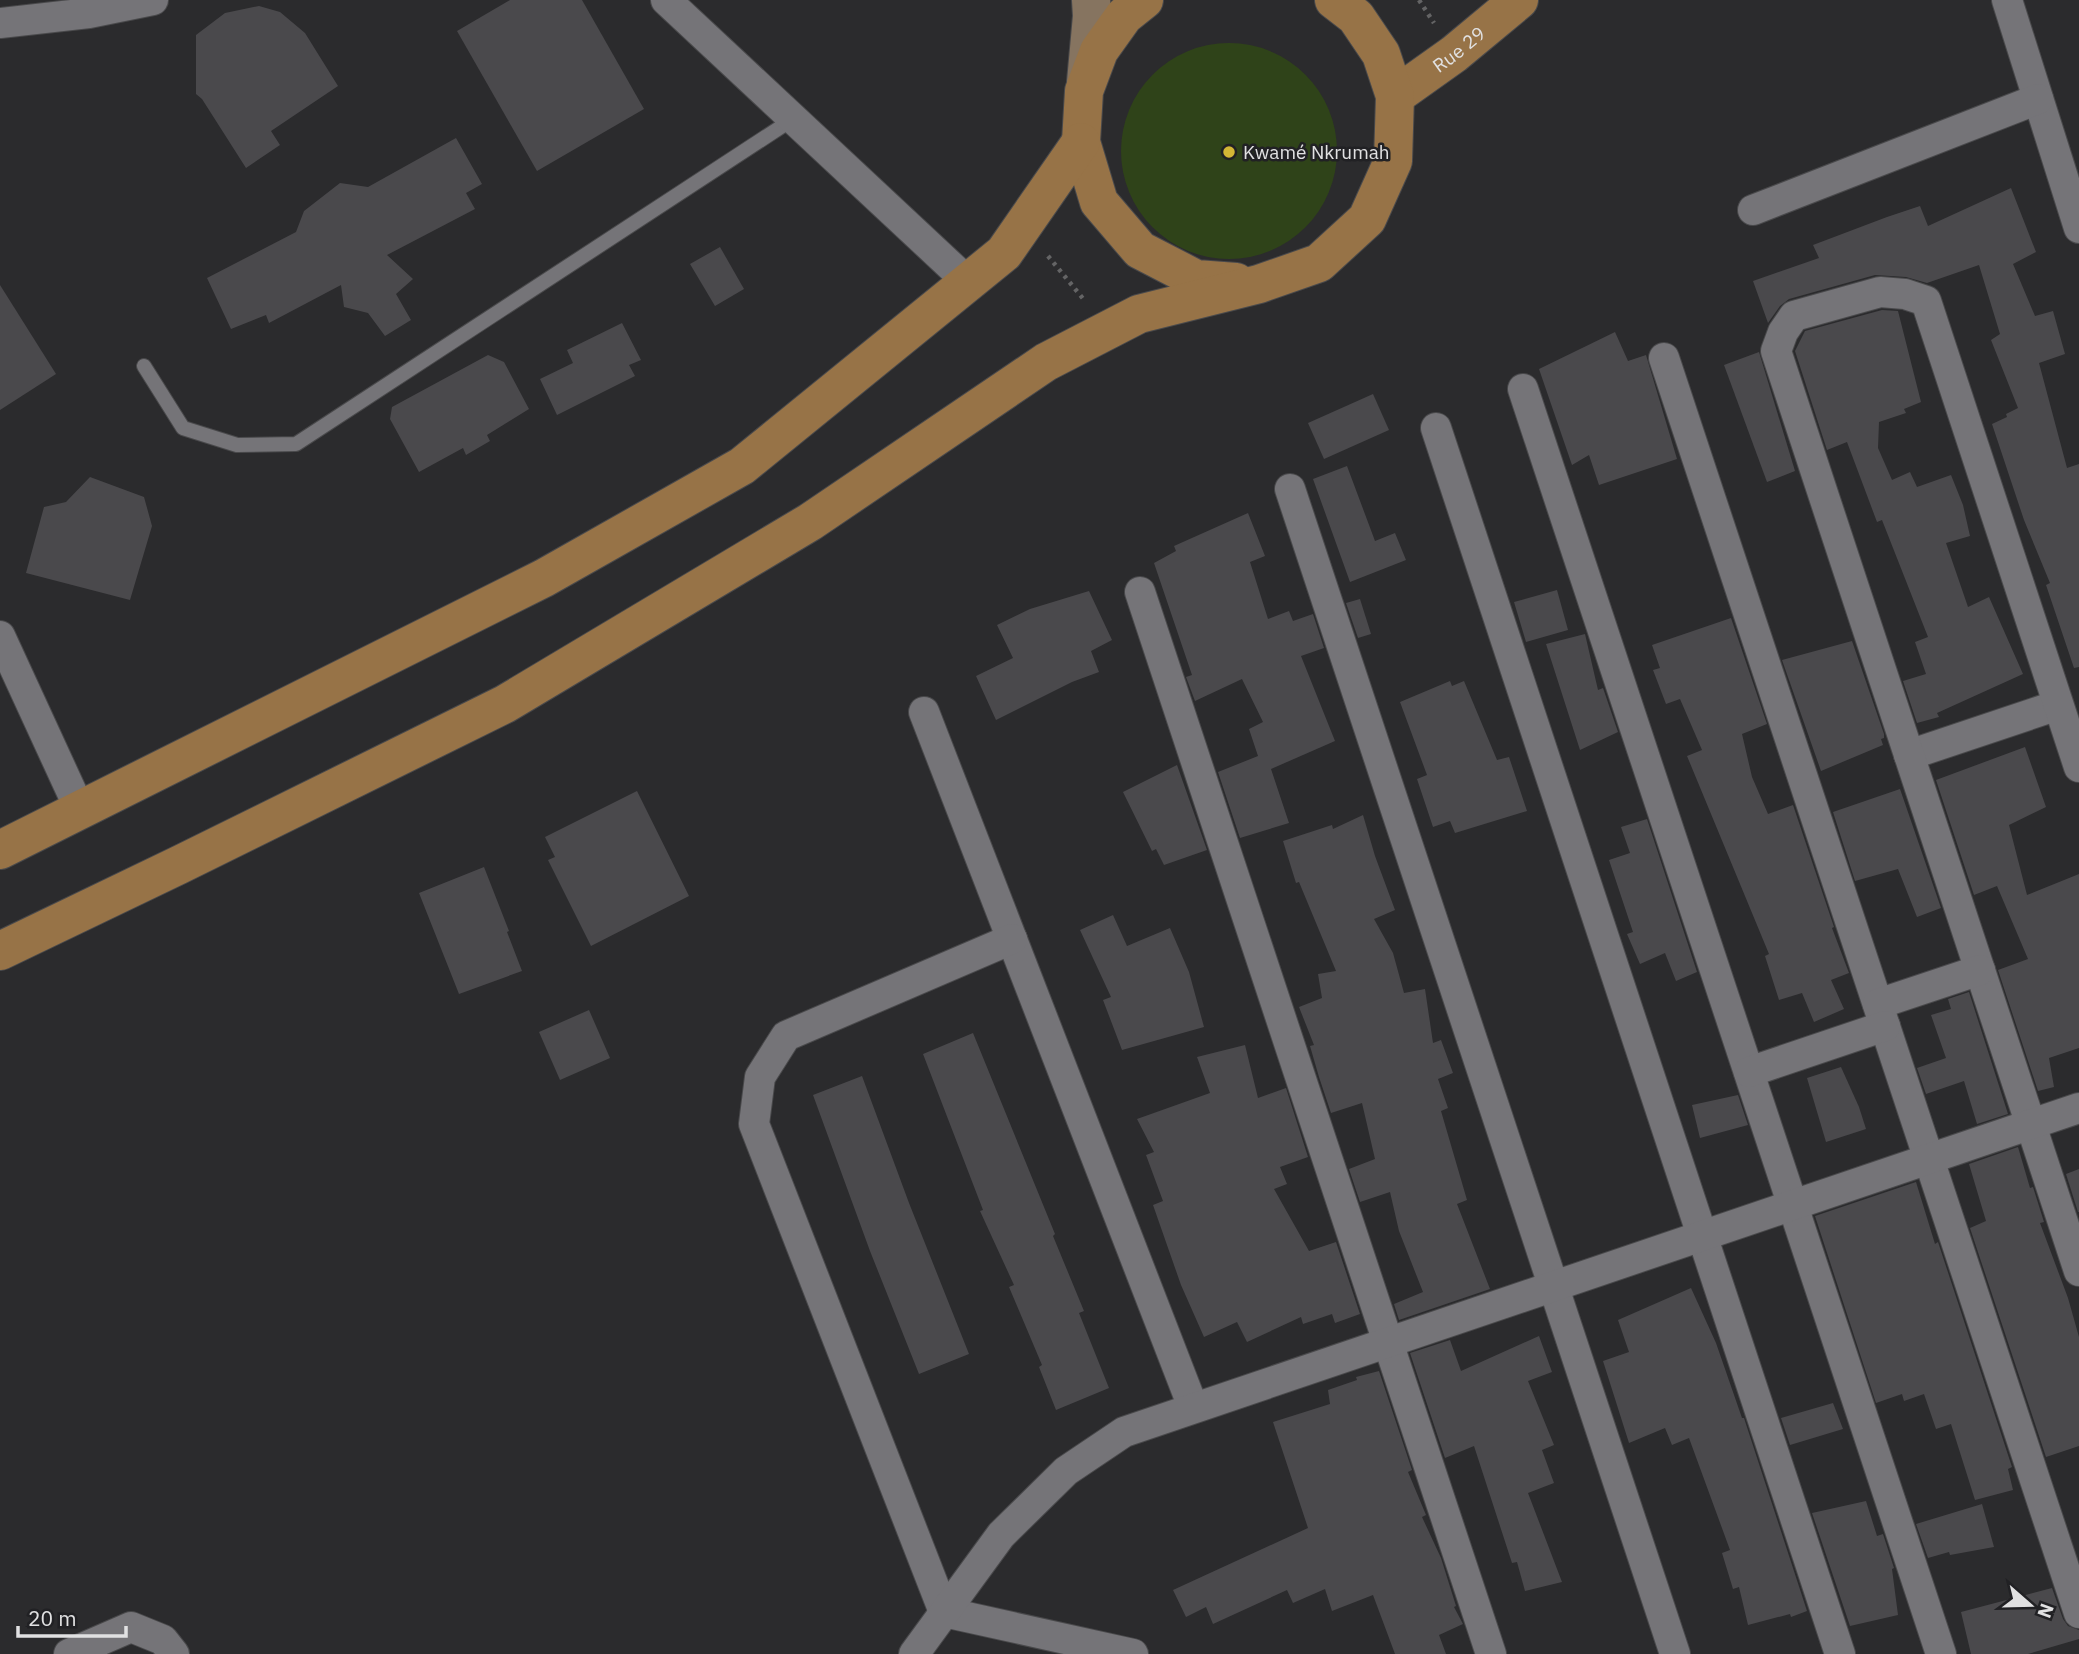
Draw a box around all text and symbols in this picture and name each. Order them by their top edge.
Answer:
street label: Rue 29 [1428,21,1490,78]
place label: Kwamé Nkrumah [1243,140,1390,164]
marker: Kwamé Nkrumah [1221,144,1237,160]
north arrow [1995,1570,2065,1640]
scale bar [18,1594,126,1638]
text: N [2032,1600,2060,1621]
text: 20 m [28,1604,77,1632]

